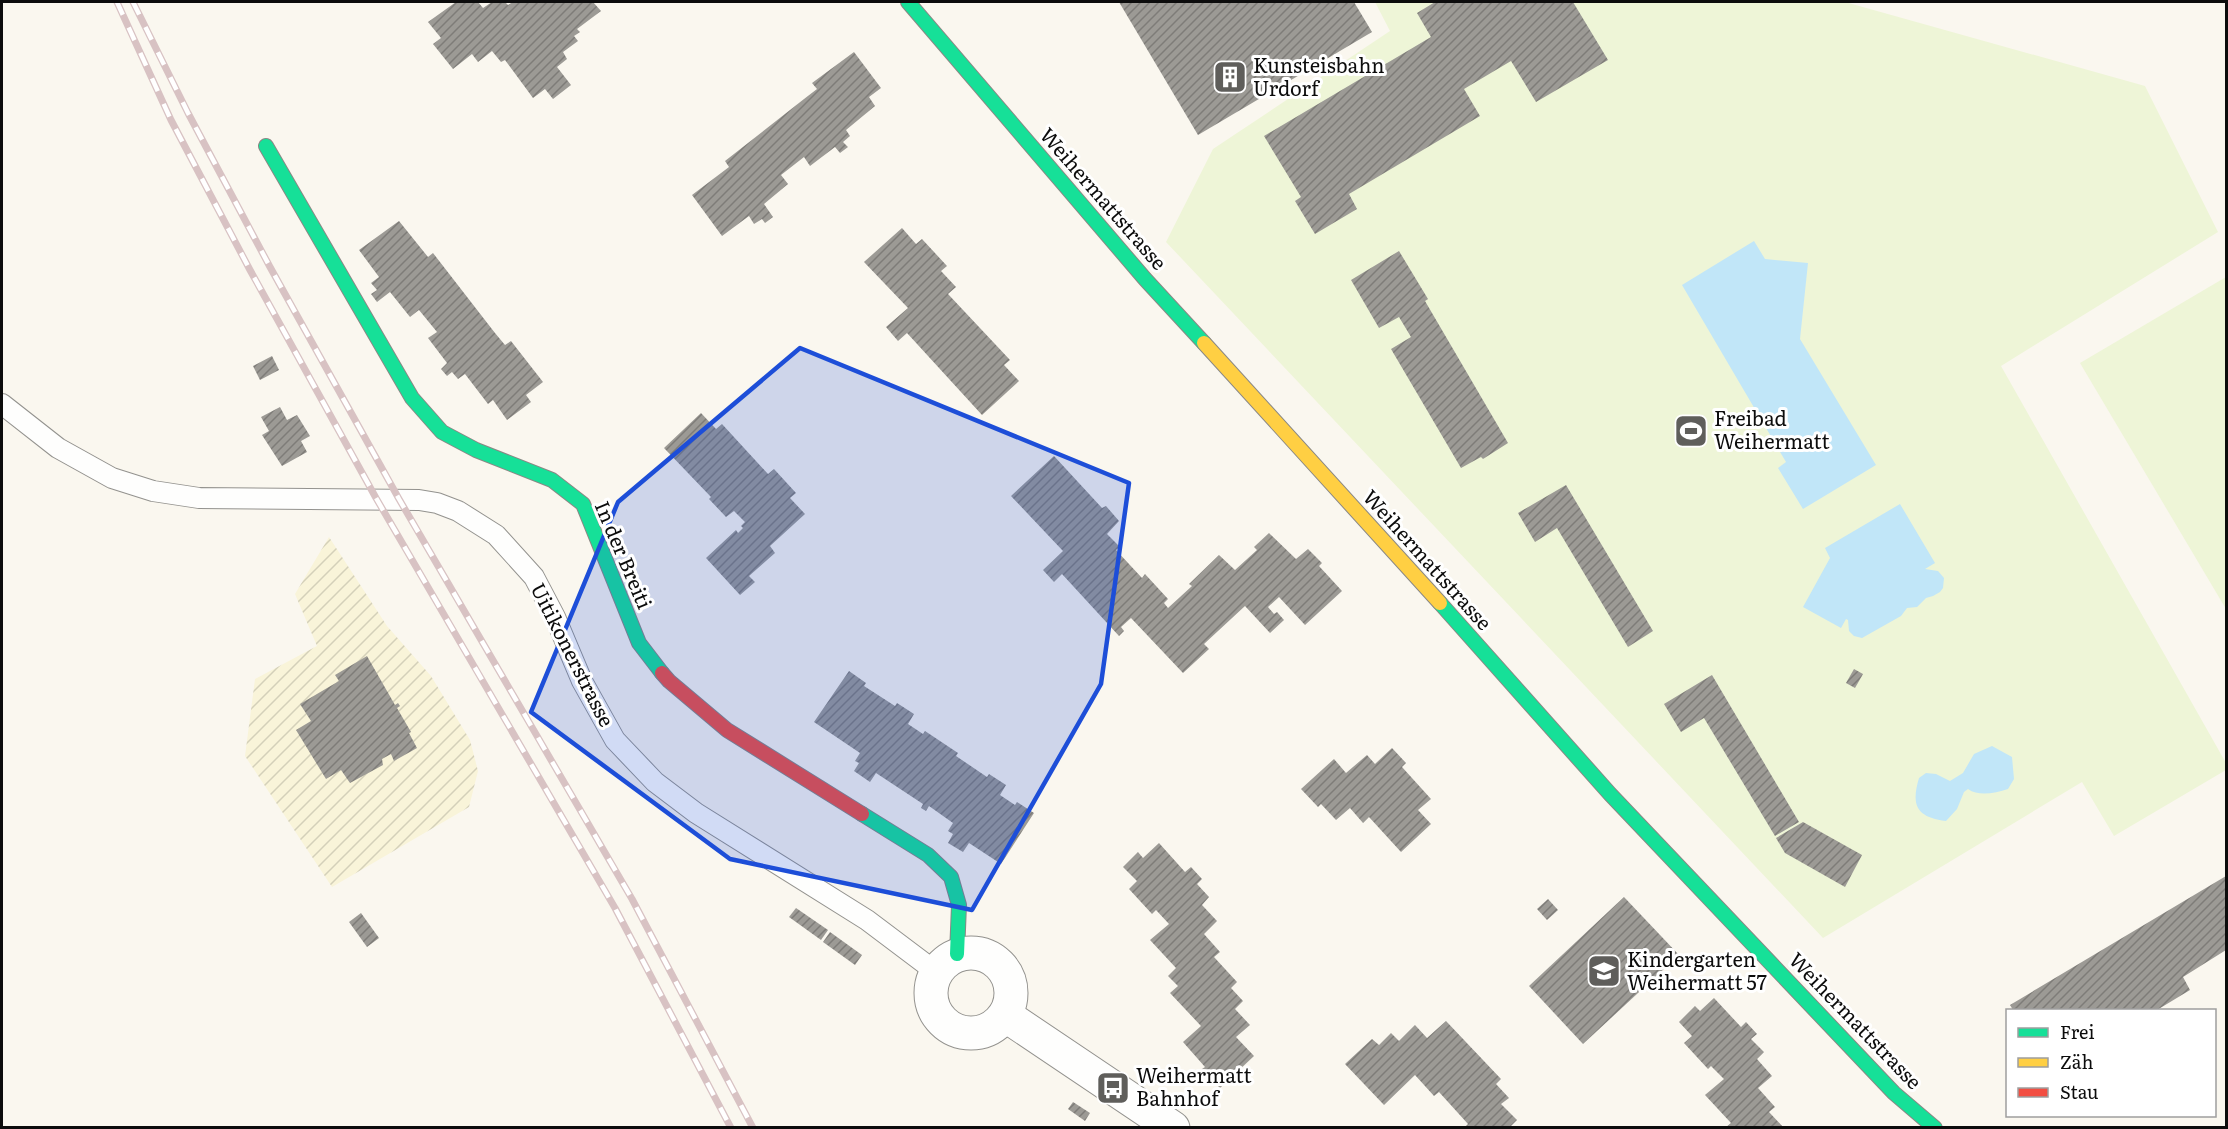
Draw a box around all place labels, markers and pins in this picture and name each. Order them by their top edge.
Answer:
place label: Kunsteisbahn Urdorf [1253,49,1385,102]
building icon: Kunsteisbahn Urdorf [1212,59,1248,95]
place label: Freibad Weihermatt [1714,402,1830,455]
sports icon: Freibad Weihermatt [1673,413,1709,449]
place label: Kindergarten Weihermatt 57 [1627,943,1767,996]
school or university icon: Kindergarten Weihermatt 57 [1586,953,1622,989]
place label: Weihermatt Bahnhof [1136,1059,1252,1112]
bus stop icon: Weihermatt Bahnhof [1095,1070,1131,1106]

